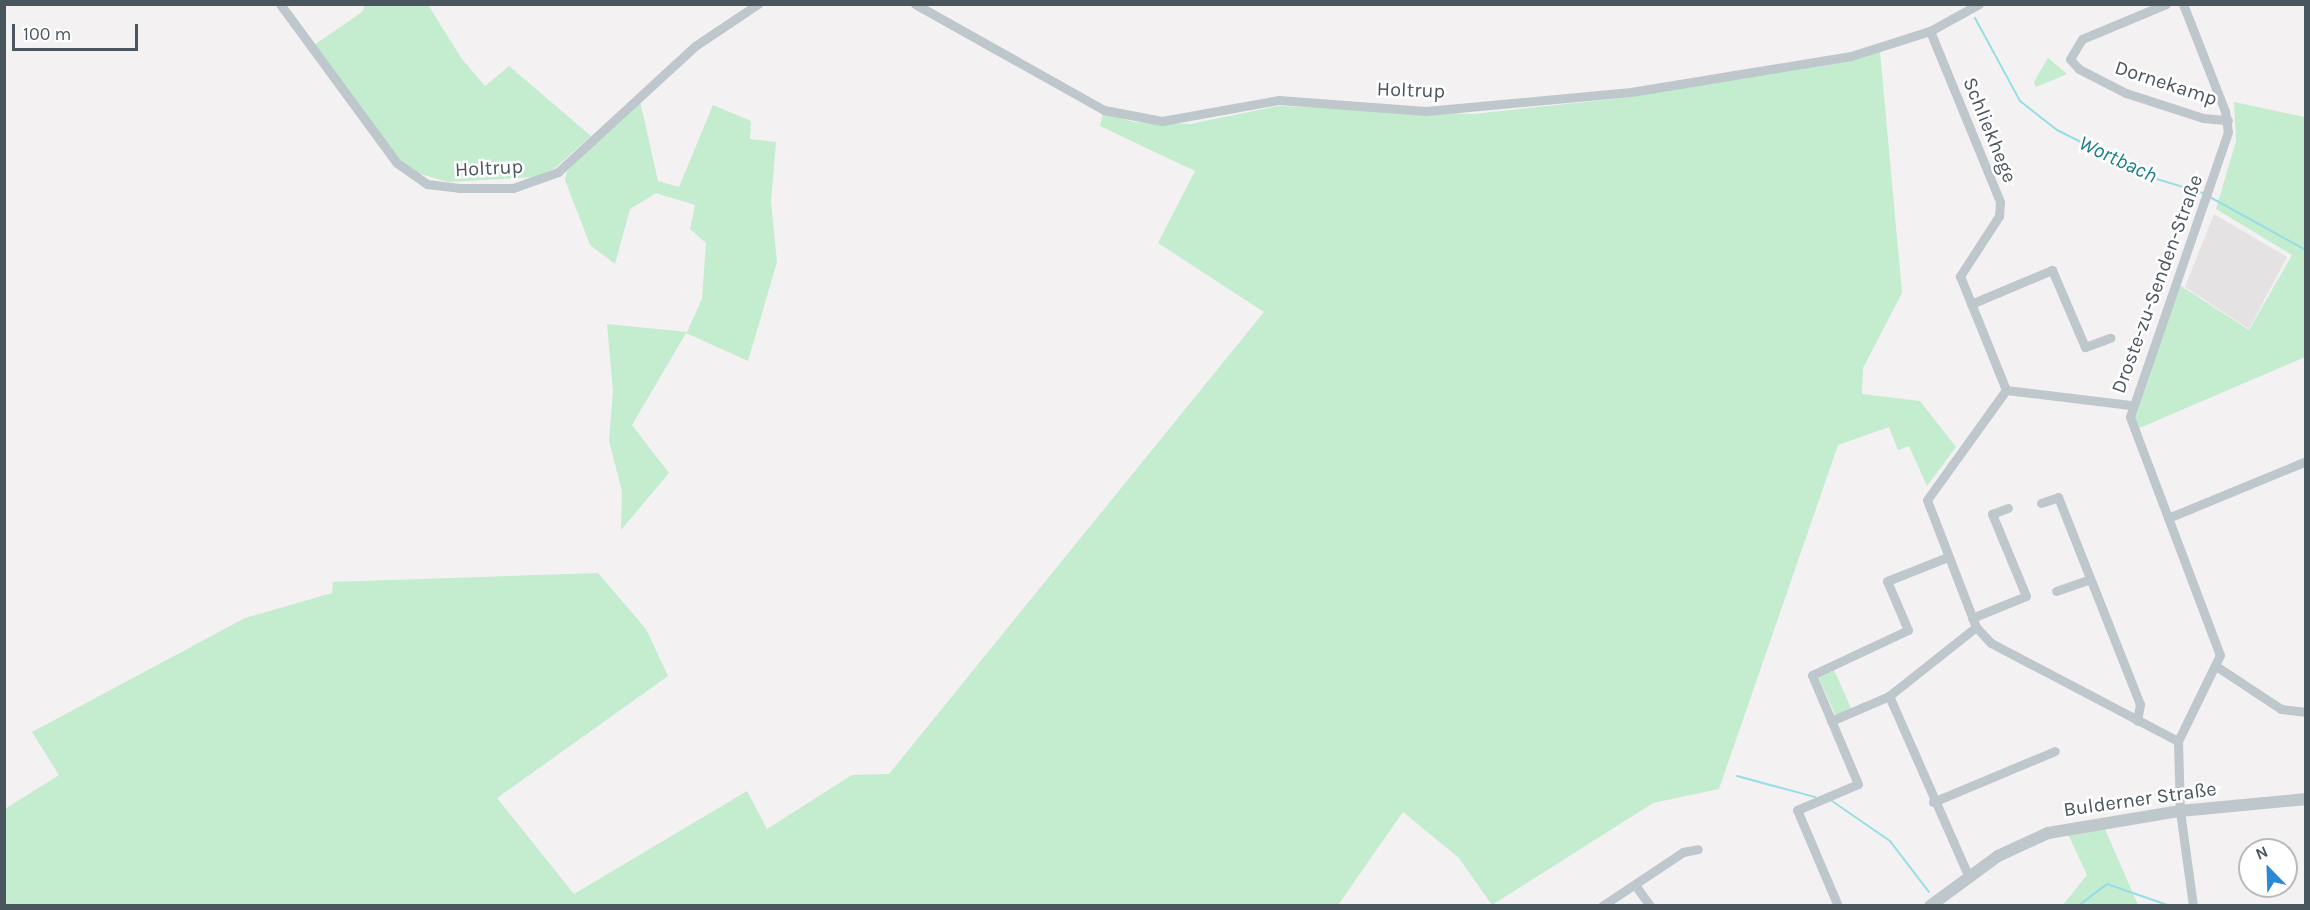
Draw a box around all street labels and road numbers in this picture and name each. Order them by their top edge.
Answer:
street label: Dornekamp [2112,55,2220,111]
street label: Schliekhege [1958,74,2022,186]
street label: Holtrup [1376,77,1446,103]
street label: Holtrup [454,154,524,182]
street label: Droste-zu-Senden-Straße [2106,171,2208,397]
street label: Bulderner Straße [2062,776,2218,822]

